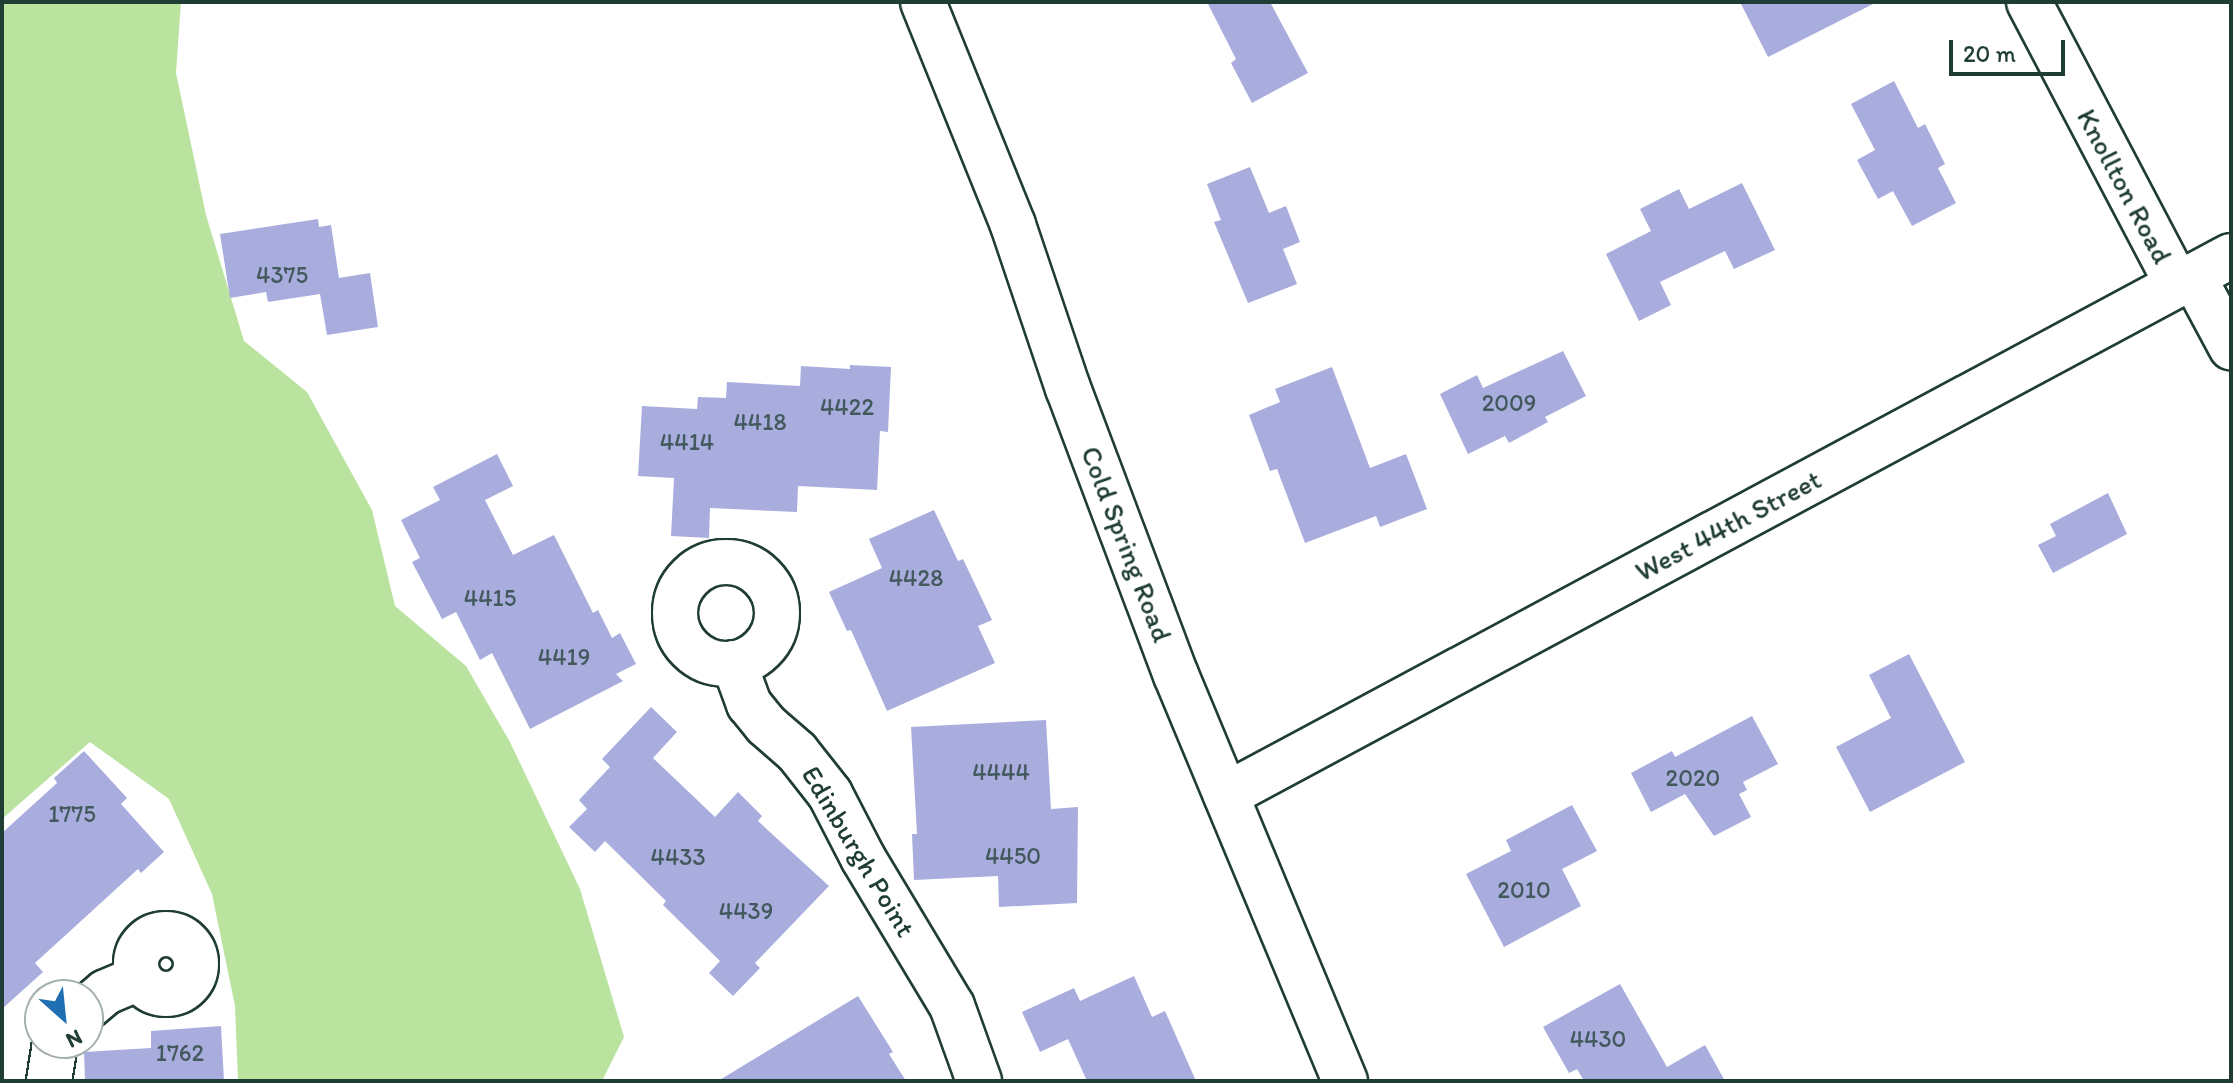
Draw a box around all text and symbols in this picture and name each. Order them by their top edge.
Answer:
scale bar [1953,24,2069,74]
text: 20 m [1963,39,2016,68]
street label: Knollton Road [2070,103,2180,269]
house number: 4375 [256,261,308,289]
house number: 2009 [1482,389,1536,417]
house number: 4422 [820,393,874,421]
house number: 4418 [733,408,787,436]
house number: 4414 [660,428,714,456]
street label: Cold Spring Road [1074,442,1180,646]
street label: West 44th Street [1630,462,1826,588]
house number: 4428 [889,564,943,592]
house number: 4415 [464,584,516,612]
house number: 4419 [538,643,590,671]
house number: 4444 [972,758,1030,786]
street label: Edinburgh Point [795,760,923,942]
house number: 2020 [1666,764,1720,792]
house number: 1775 [48,800,96,828]
house number: 4450 [985,842,1041,870]
house number: 4433 [650,843,706,871]
house number: 2010 [1497,876,1551,904]
house number: 4439 [719,897,773,925]
north arrow [24,979,104,1059]
text: N [61,1024,87,1054]
house number: 4430 [1570,1025,1626,1053]
house number: 1762 [156,1039,204,1067]

